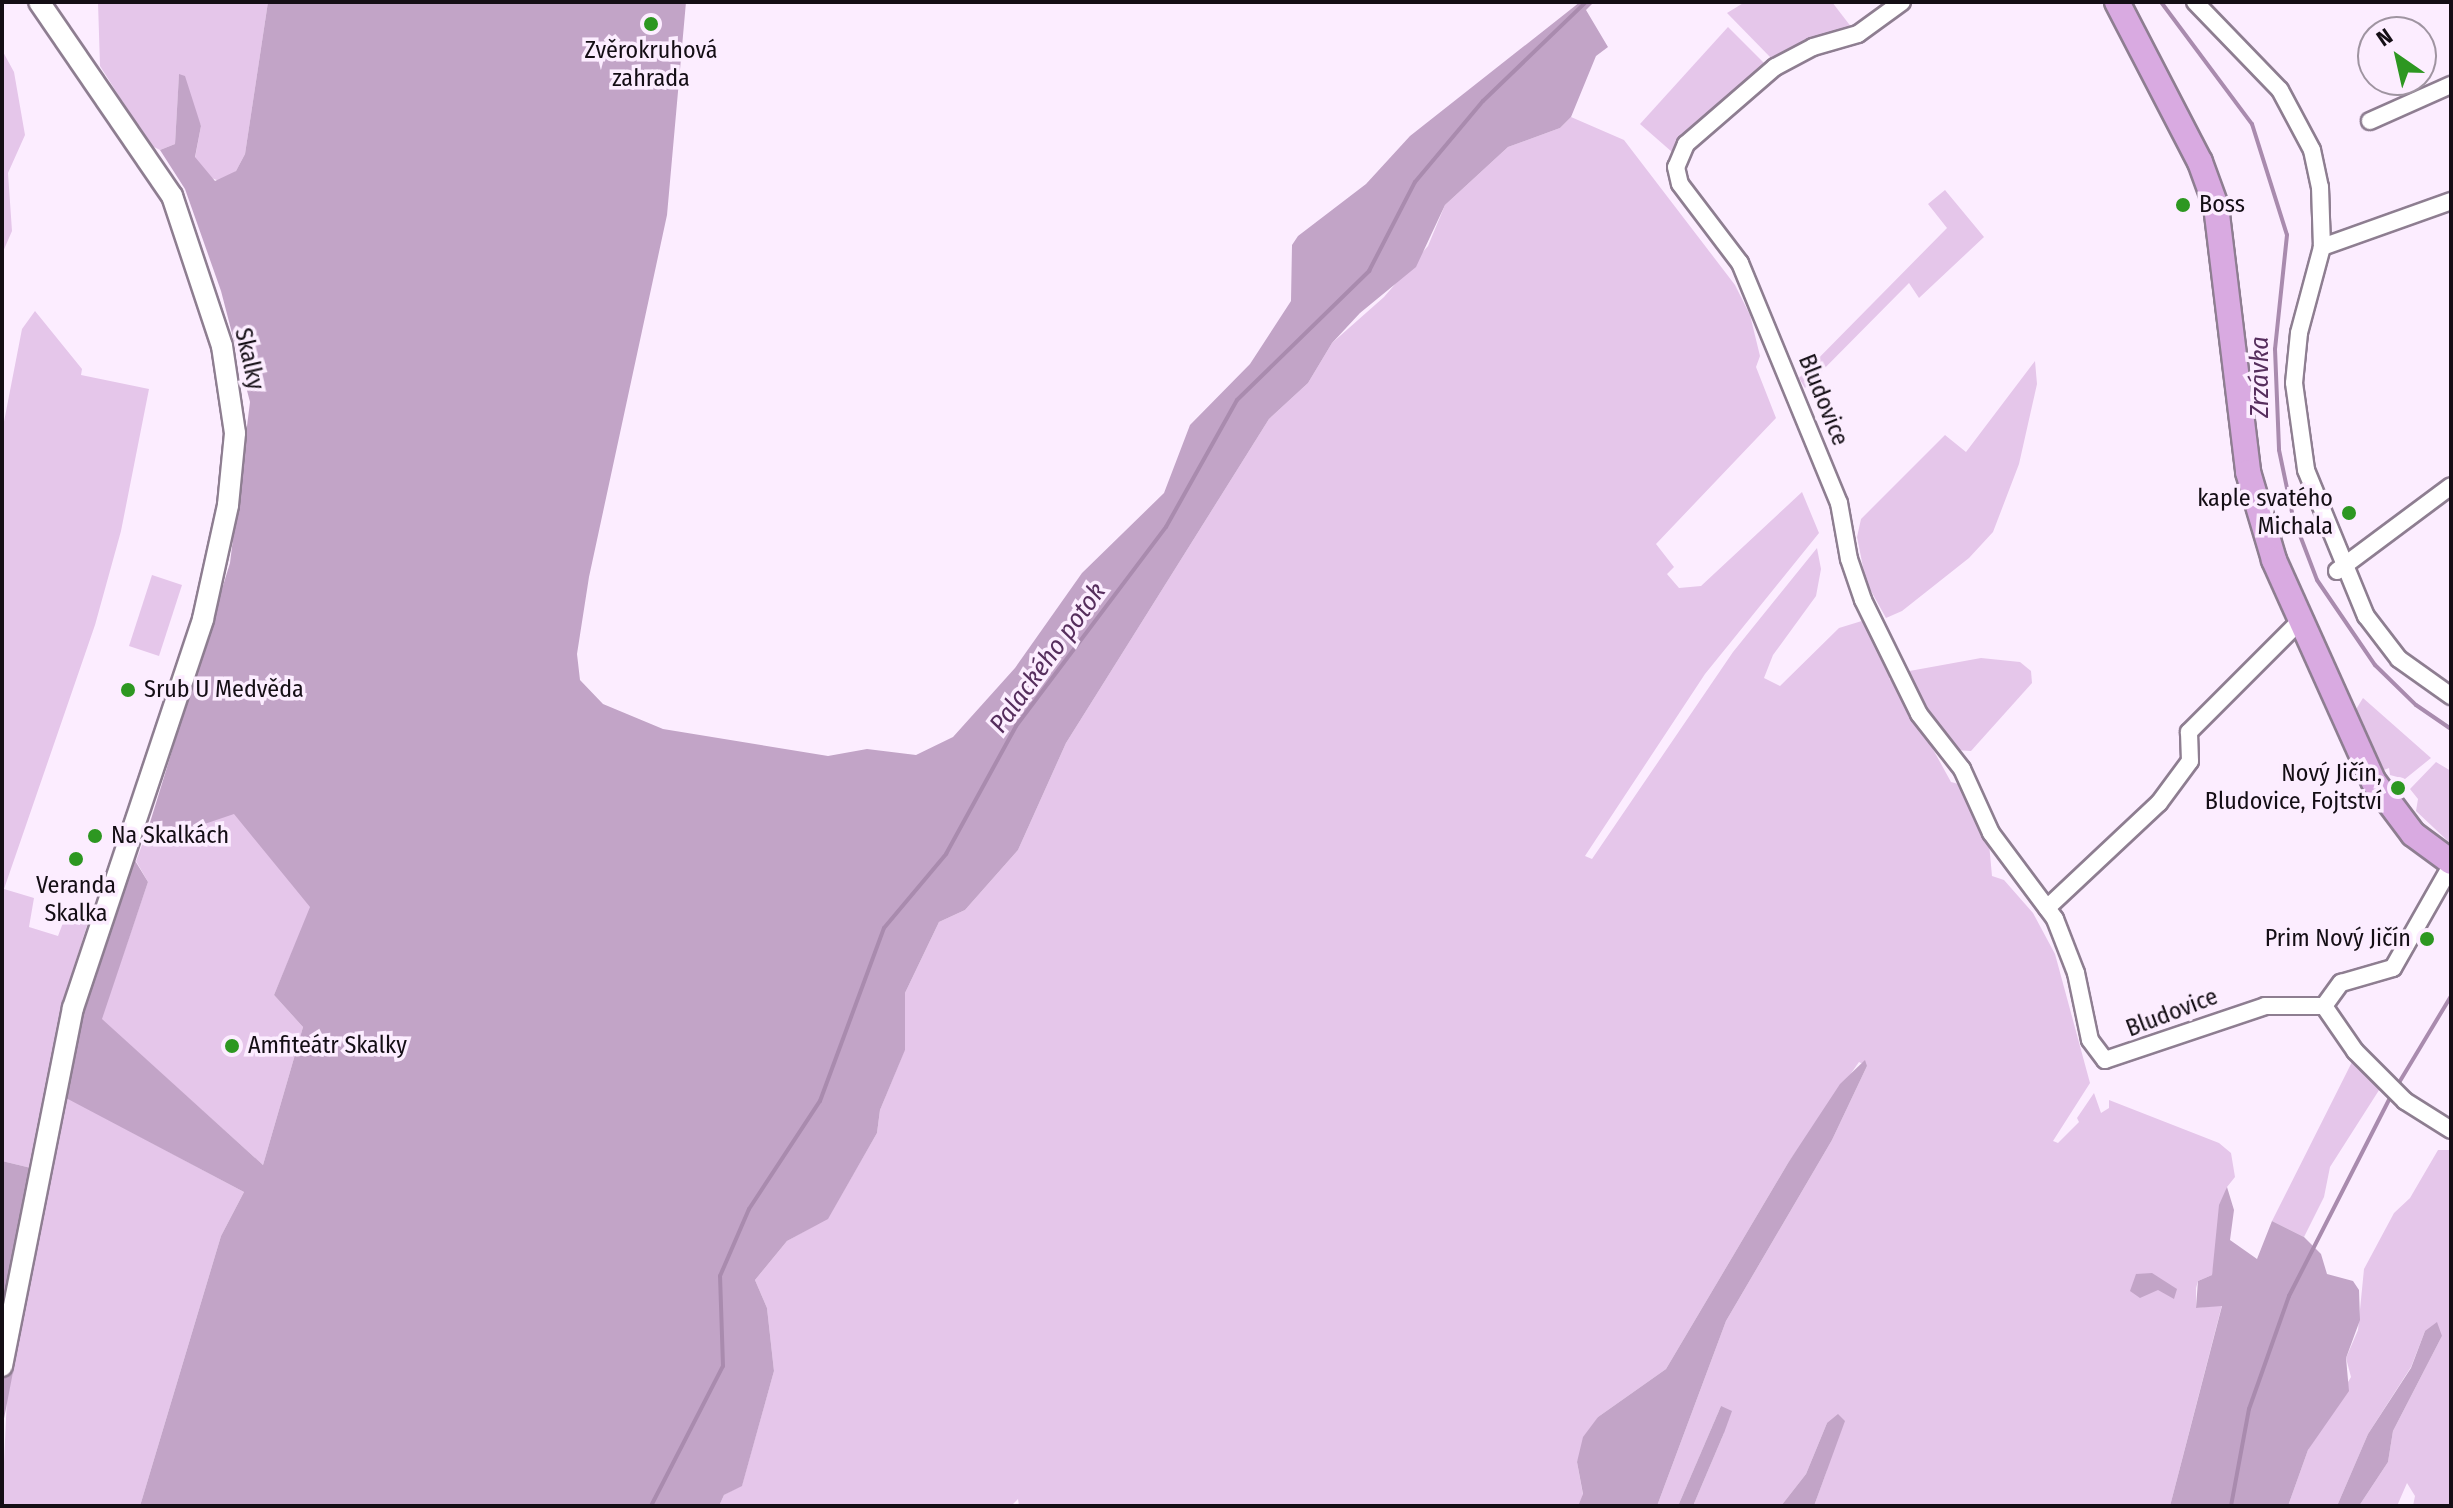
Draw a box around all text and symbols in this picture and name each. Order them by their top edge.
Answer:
marker: Zvěrokruhová zahrada [642,15,660,33]
north arrow [2357,16,2437,96]
text: N [2371,22,2397,52]
place label: Zvěrokruhová zahrada [584,37,718,93]
place label: Boss [2199,191,2245,219]
marker: Boss [2174,196,2192,214]
street label: Skalky [228,325,270,393]
water label: Zrzávka [2244,336,2276,418]
street label: Bludovice [1792,350,1854,450]
place label: kaple svatého Michala [2197,485,2333,541]
marker: kaple svatého Michala [2340,504,2358,522]
water label: Palackého potok [983,577,1113,739]
place label: Srub U Medvěda [144,676,304,704]
marker: Srub U Medvěda [119,681,137,699]
place label: Nový Jičín, Bludovice, Fojtství [2205,760,2382,816]
marker: Nový Jičín, Bludovice, Fojtství [2389,779,2407,797]
place label: Na Skalkách [111,822,229,850]
marker: Na Skalkách [86,827,104,845]
marker: Veranda Skalka [67,850,85,868]
place label: Veranda Skalka [36,872,116,928]
place label: Prim Nový Jičín [2265,925,2411,953]
marker: Prim Nový Jičín [2418,930,2436,948]
street label: Bludovice [2122,982,2222,1044]
place label: Amfiteátr Skalky [248,1032,407,1060]
marker: Amfiteátr Skalky [223,1037,241,1055]

